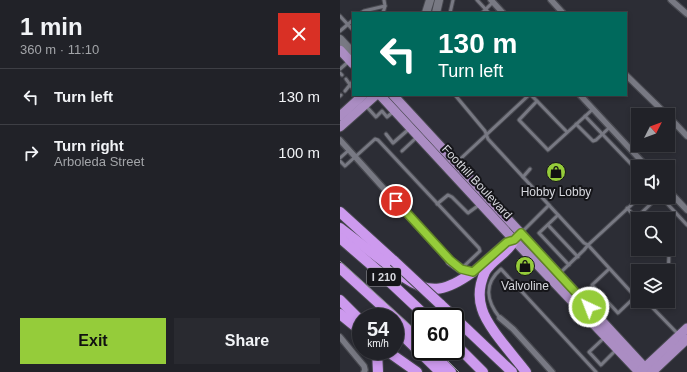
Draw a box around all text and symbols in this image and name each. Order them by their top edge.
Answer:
text: 1 min [20,13,83,40]
button: close [278,13,320,55]
icon: left [372,28,424,80]
text: 130 m [438,28,517,59]
text: 360 m · 11:10 [20,42,99,57]
text: Turn left [438,61,503,81]
icon: left [20,86,42,108]
text: Turn left [54,88,113,105]
text: 130 m [278,88,320,105]
north arrow [631,108,675,152]
map controls [631,108,675,308]
text: Turn right [54,137,124,154]
icon: right [20,142,42,164]
street label: Foothill Boulevard [439,142,515,222]
text: 100 m [278,144,320,161]
text: Arboleda Street [54,154,144,169]
button: sound [631,160,675,204]
shop icon: Hobby Lobby [545,161,567,183]
pin [379,184,413,218]
place label: Hobby Lobby [521,185,591,199]
icon: arrive [385,190,407,212]
button: search [631,212,675,256]
shop icon: Valvoline [514,255,536,277]
button: layers [631,264,675,308]
road number: I 210 [367,268,401,286]
place label: Valvoline [501,279,549,293]
position arrow [568,286,610,328]
speed limit sign: 60 [412,308,464,360]
button: Exit [20,318,166,364]
button: Share [174,318,320,364]
text: 54 [367,318,389,340]
text: km/h [367,338,389,349]

